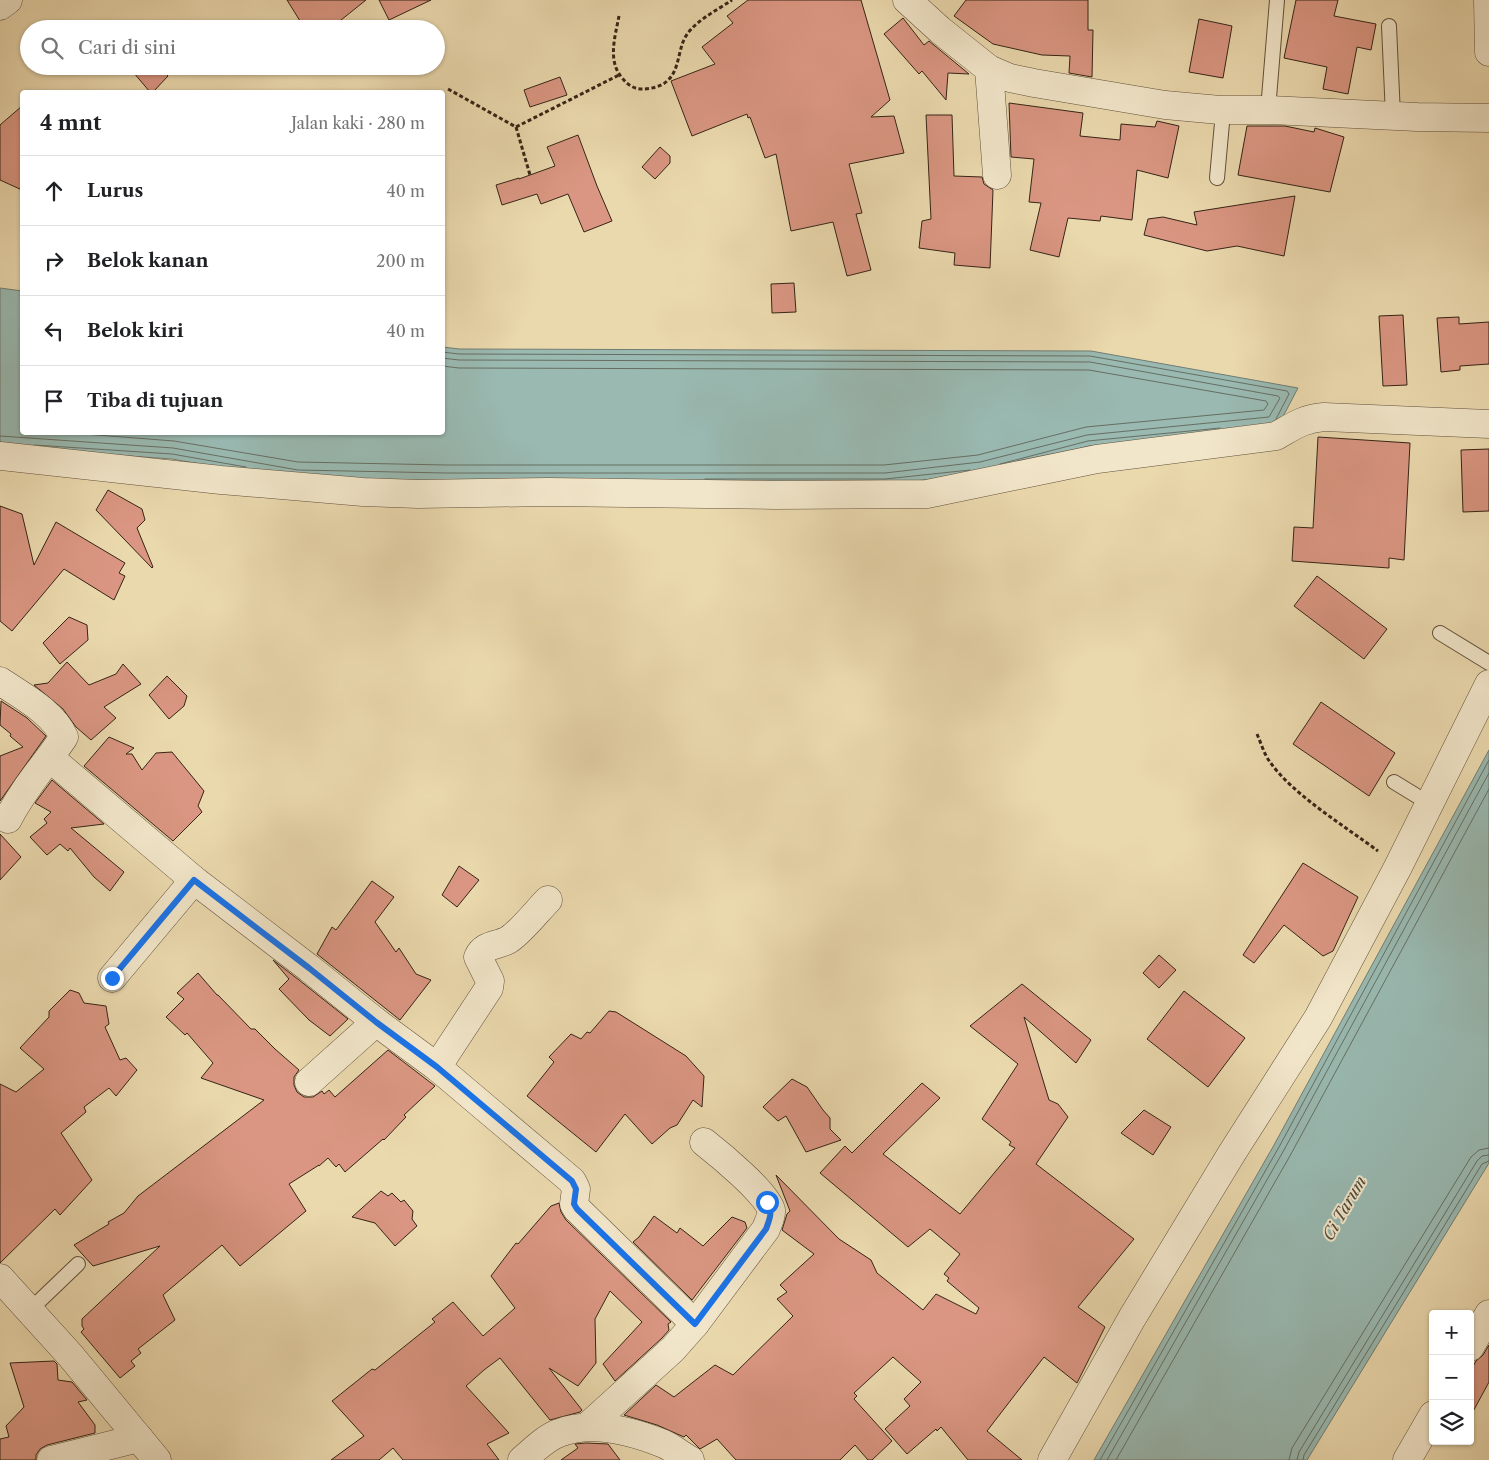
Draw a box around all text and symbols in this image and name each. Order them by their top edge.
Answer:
search box [20,20,445,75]
icon: search [38,34,66,62]
text: Cari di sini [78,36,176,59]
text: 4 mnt [40,110,101,135]
text: Jalan kaki · 280 m [291,113,425,133]
icon: ahead [40,177,68,205]
text: Lurus [87,179,143,202]
text: 40 m [386,181,425,201]
icon: right [40,247,68,275]
text: Belok kanan [87,249,209,272]
text: 200 m [376,251,425,271]
icon: left [40,317,68,345]
text: Belok kiri [87,319,184,342]
text: 40 m [386,321,425,341]
icon: arrive [40,387,68,415]
text: Tiba di tujuan [87,389,223,412]
route end [101,967,124,990]
water label: Ci Tarum [1318,1172,1370,1244]
route start [756,1191,779,1214]
map controls [1429,1310,1474,1445]
button: + [1429,1310,1474,1355]
button: − [1429,1355,1474,1400]
button: layers [1429,1400,1474,1445]

